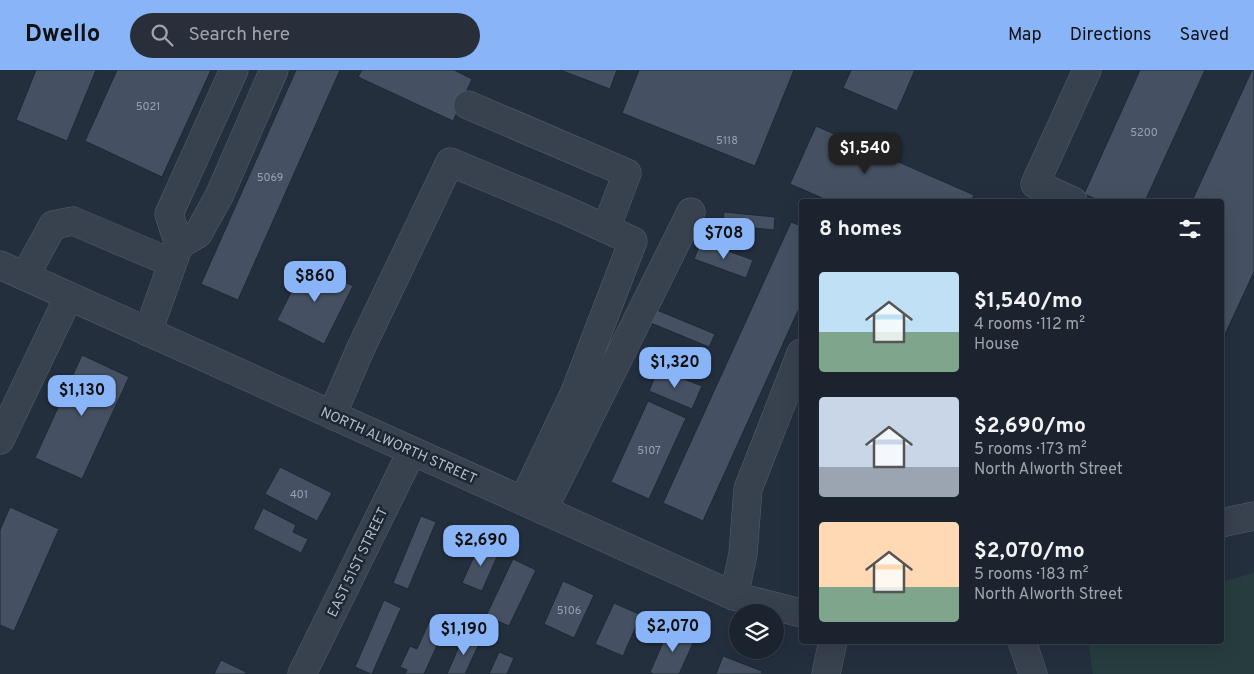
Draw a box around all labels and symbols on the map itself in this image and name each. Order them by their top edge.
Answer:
house number: 5021 [136,100,160,114]
house number: 5200 [1130,126,1158,140]
pin: $1,540 [824,132,906,175]
house number: 5118 [716,134,738,148]
house number: 5069 [257,171,283,185]
pin: $708 [694,218,754,260]
pin: $860 [285,260,345,303]
pin: $1,320 [634,346,716,389]
pin: $1,130 [41,374,123,417]
street label: NORTH ALWORTH STREET [318,404,479,489]
house number: 5107 [637,444,661,458]
house number: 401 [290,488,308,502]
street label: EAST 51ST STREET [324,505,392,620]
pin: $2,690 [440,524,522,567]
house number: 5106 [557,604,581,618]
pin: $2,070 [632,610,714,653]
pin: $1,190 [423,614,505,656]

